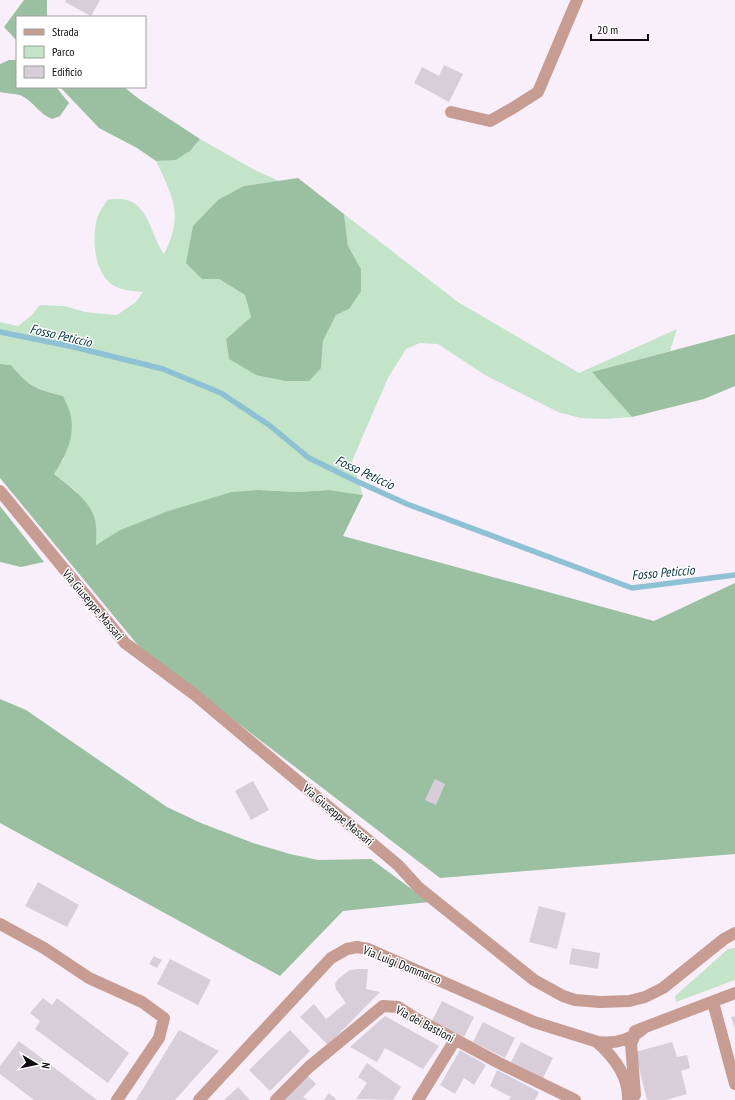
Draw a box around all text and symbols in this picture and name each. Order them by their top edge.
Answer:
legend [16,16,146,88]
scale bar [591,16,648,42]
text: 20 m [597,22,618,37]
text: Strada [52,24,79,39]
text: Parco [52,44,74,59]
text: Edificio [52,64,82,79]
water label: Fosso Peticcio [28,320,95,351]
water label: Fosso Peticcio [333,451,398,494]
water label: Fosso Peticcio [631,561,696,584]
street label: Via Giuseppe Massari [59,566,127,643]
street label: Via Giuseppe Massari [299,780,377,848]
street label: Via Luigi Dommarco [360,942,443,987]
street label: Via dei Bastioni [392,1001,457,1045]
north arrow [16,1044,56,1084]
text: N [38,1062,53,1070]

